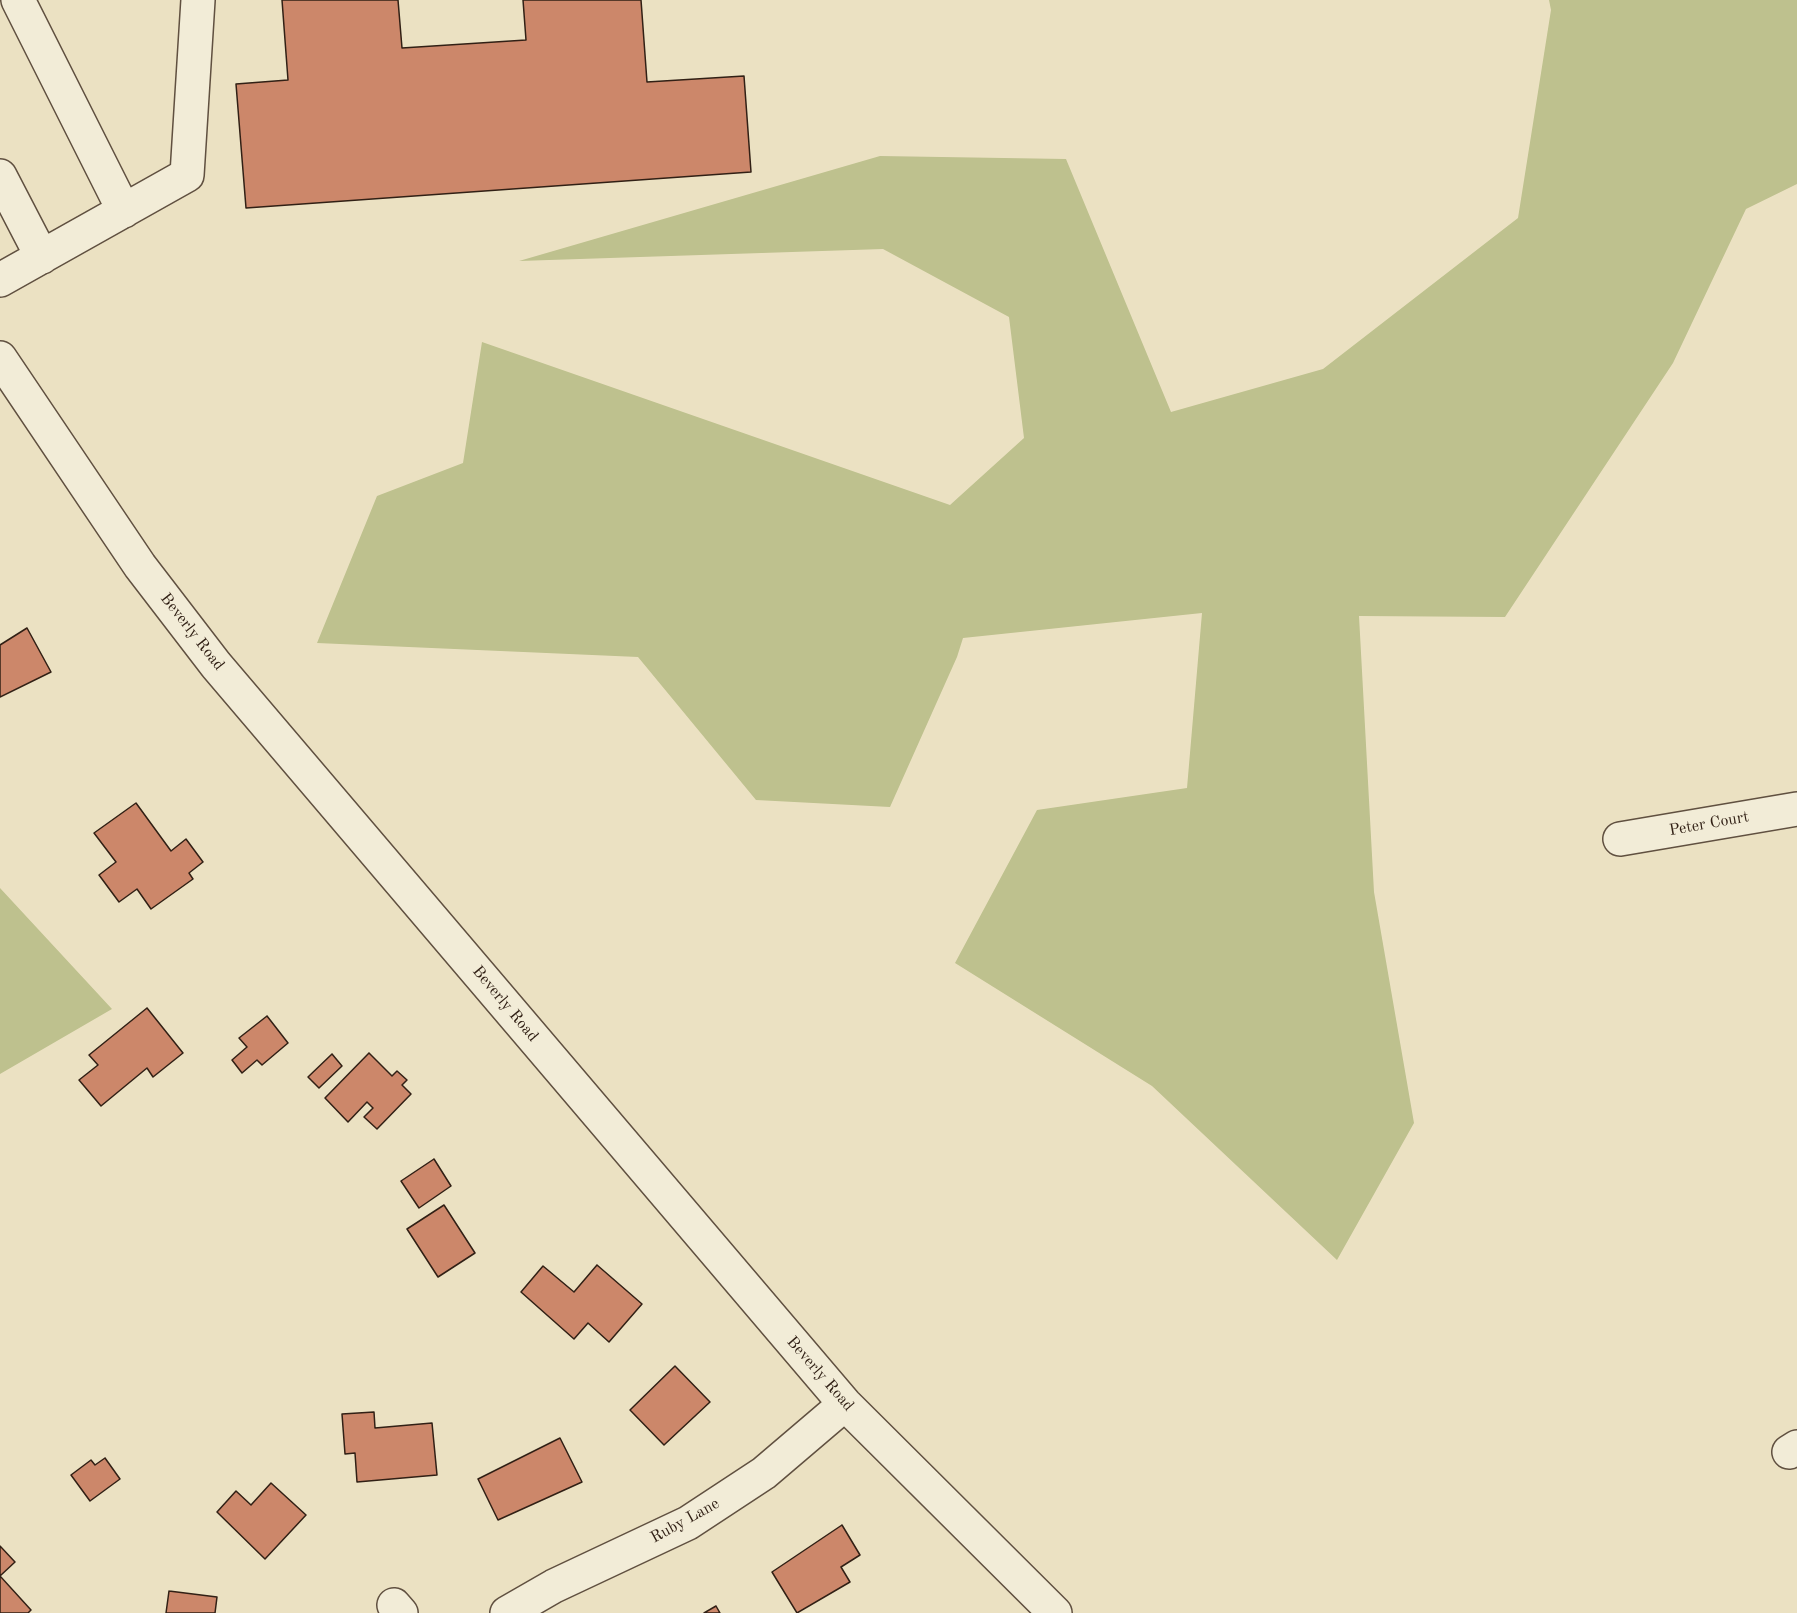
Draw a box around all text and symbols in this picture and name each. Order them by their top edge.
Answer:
street label: Beverly Road [156,589,228,675]
street label: Peter Court [1668,808,1750,840]
street label: Beverly Road [468,962,542,1046]
street label: Beverly Road [782,1333,858,1415]
street label: Ruby Lane [647,1494,723,1548]

